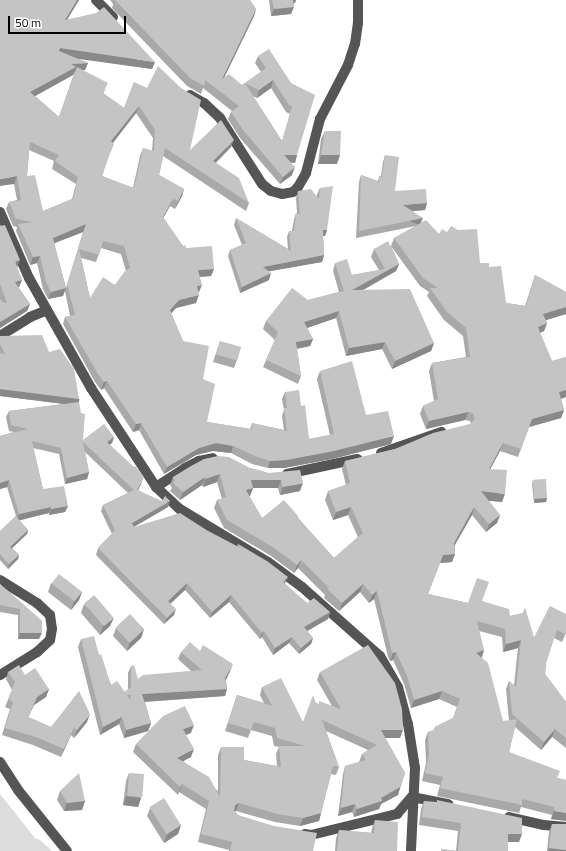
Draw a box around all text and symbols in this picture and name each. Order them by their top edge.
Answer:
scale bar [10,8,128,34]
text: 50 m [15,13,41,32]

